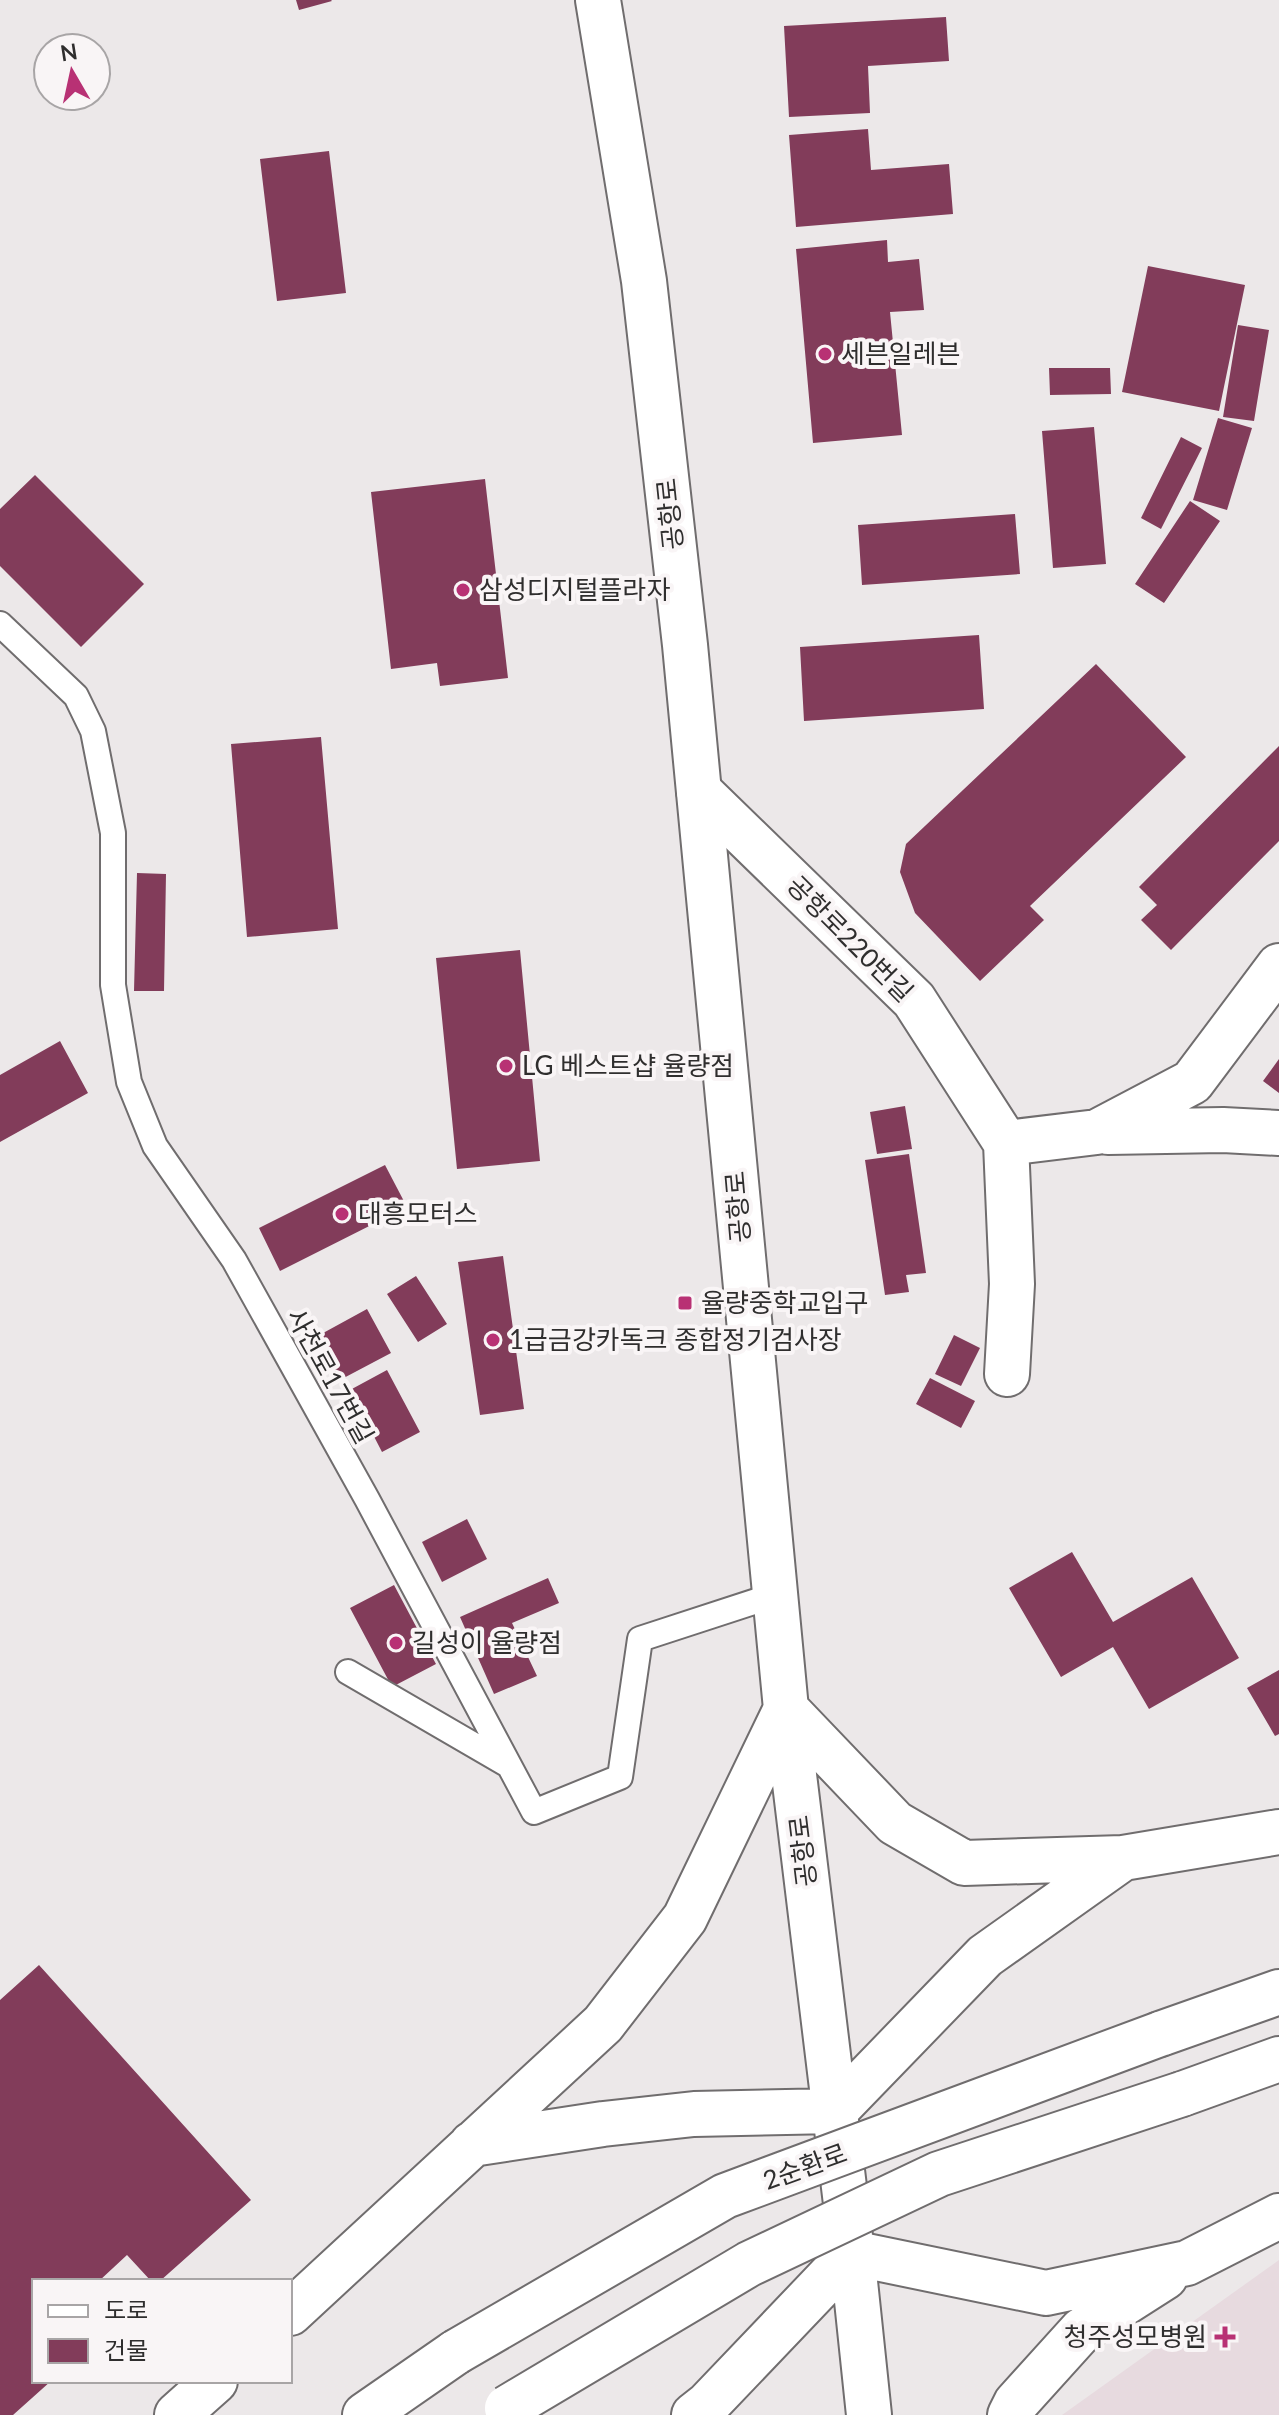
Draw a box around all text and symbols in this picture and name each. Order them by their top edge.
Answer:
north arrow [32,32,112,112]
text: N [58,37,79,66]
place label: 세븐일레븐 [841,337,961,369]
marker: 세븐일레븐 [816,345,834,363]
street label: 공항로 [649,477,689,551]
place label: 삼성디지털플라자 [479,573,670,605]
marker: 삼성디지털플라자 [454,581,472,599]
street label: 공항로220번길 [781,869,920,1008]
place label: LG 베스트샵 율량점 [522,1049,734,1081]
marker: LG 베스트샵 율량점 [497,1057,515,1075]
street label: 공항로 [718,1170,756,1244]
place label: 대흥모터스 [358,1197,478,1229]
marker: 대흥모터스 [333,1205,351,1223]
place label: 율량중학교입구 [701,1286,868,1318]
marker: 율량중학교입구 [676,1294,694,1312]
street label: 사천로17번길 [281,1302,381,1449]
place label: 1급금강카독크 종합정기검사장 [509,1323,842,1355]
marker: 1급금강카독크 종합정기검사장 [484,1331,502,1349]
place label: 길성이 율량점 [412,1626,562,1658]
marker: 길성이 율량점 [387,1634,405,1652]
street label: 공항로 [782,1814,822,1889]
street label: 2순환로 [758,2136,851,2196]
legend [32,2279,292,2383]
text: 도로 [104,2295,148,2324]
place label: 청주성모병원 [1063,2320,1207,2352]
marker: 청주성모병원 [1214,2326,1236,2348]
text: 건물 [104,2335,148,2364]

